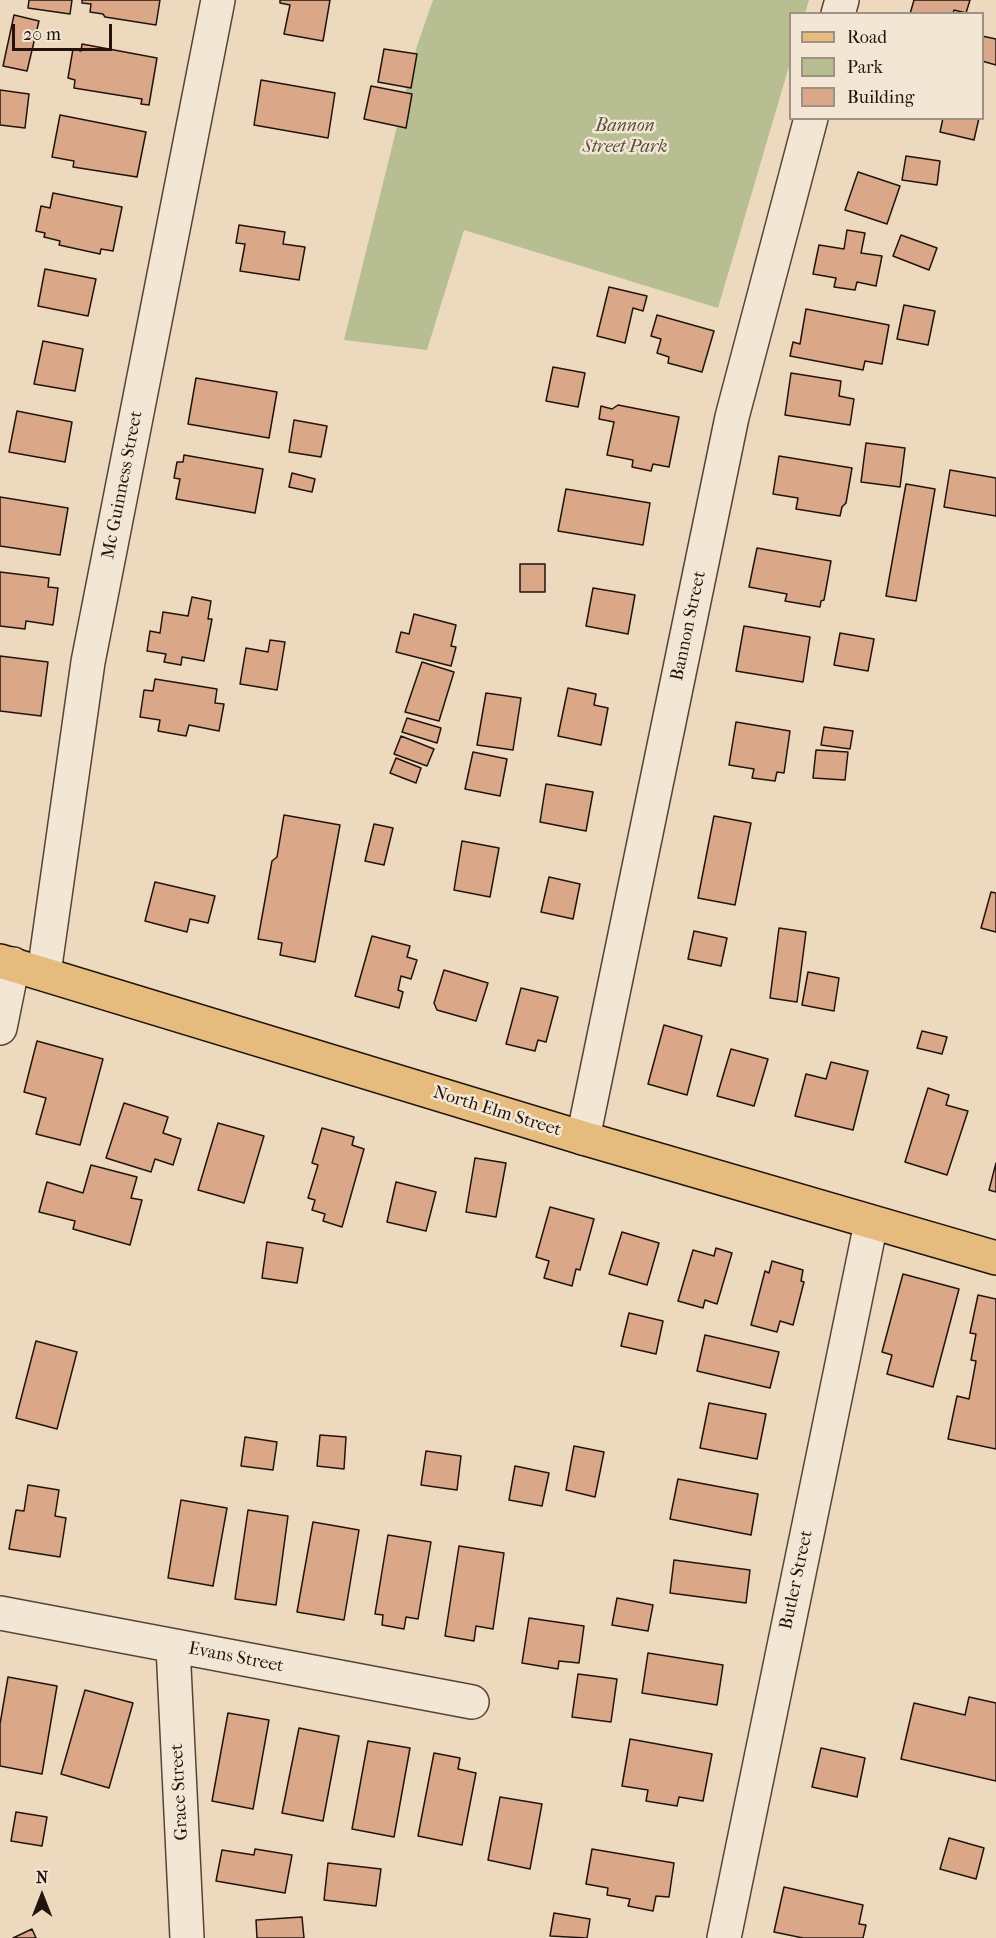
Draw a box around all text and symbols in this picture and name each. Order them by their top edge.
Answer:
scale bar [15,12,116,50]
legend [789,12,984,120]
text: 20 m [23,24,61,45]
text: Road [847,27,887,48]
text: Park [847,57,883,78]
text: Building [847,87,914,108]
park label: Bannon Street Park [583,116,667,158]
street label: Mc Guinness Street [98,409,148,561]
street label: Bannon Street [667,569,711,683]
street label: North Elm Street [430,1082,564,1142]
street label: Butler Street [776,1528,818,1632]
street label: Evans Street [187,1638,285,1678]
street label: Grace Street [167,1743,193,1841]
north arrow [12,1866,72,1926]
text: N [36,1868,48,1887]

